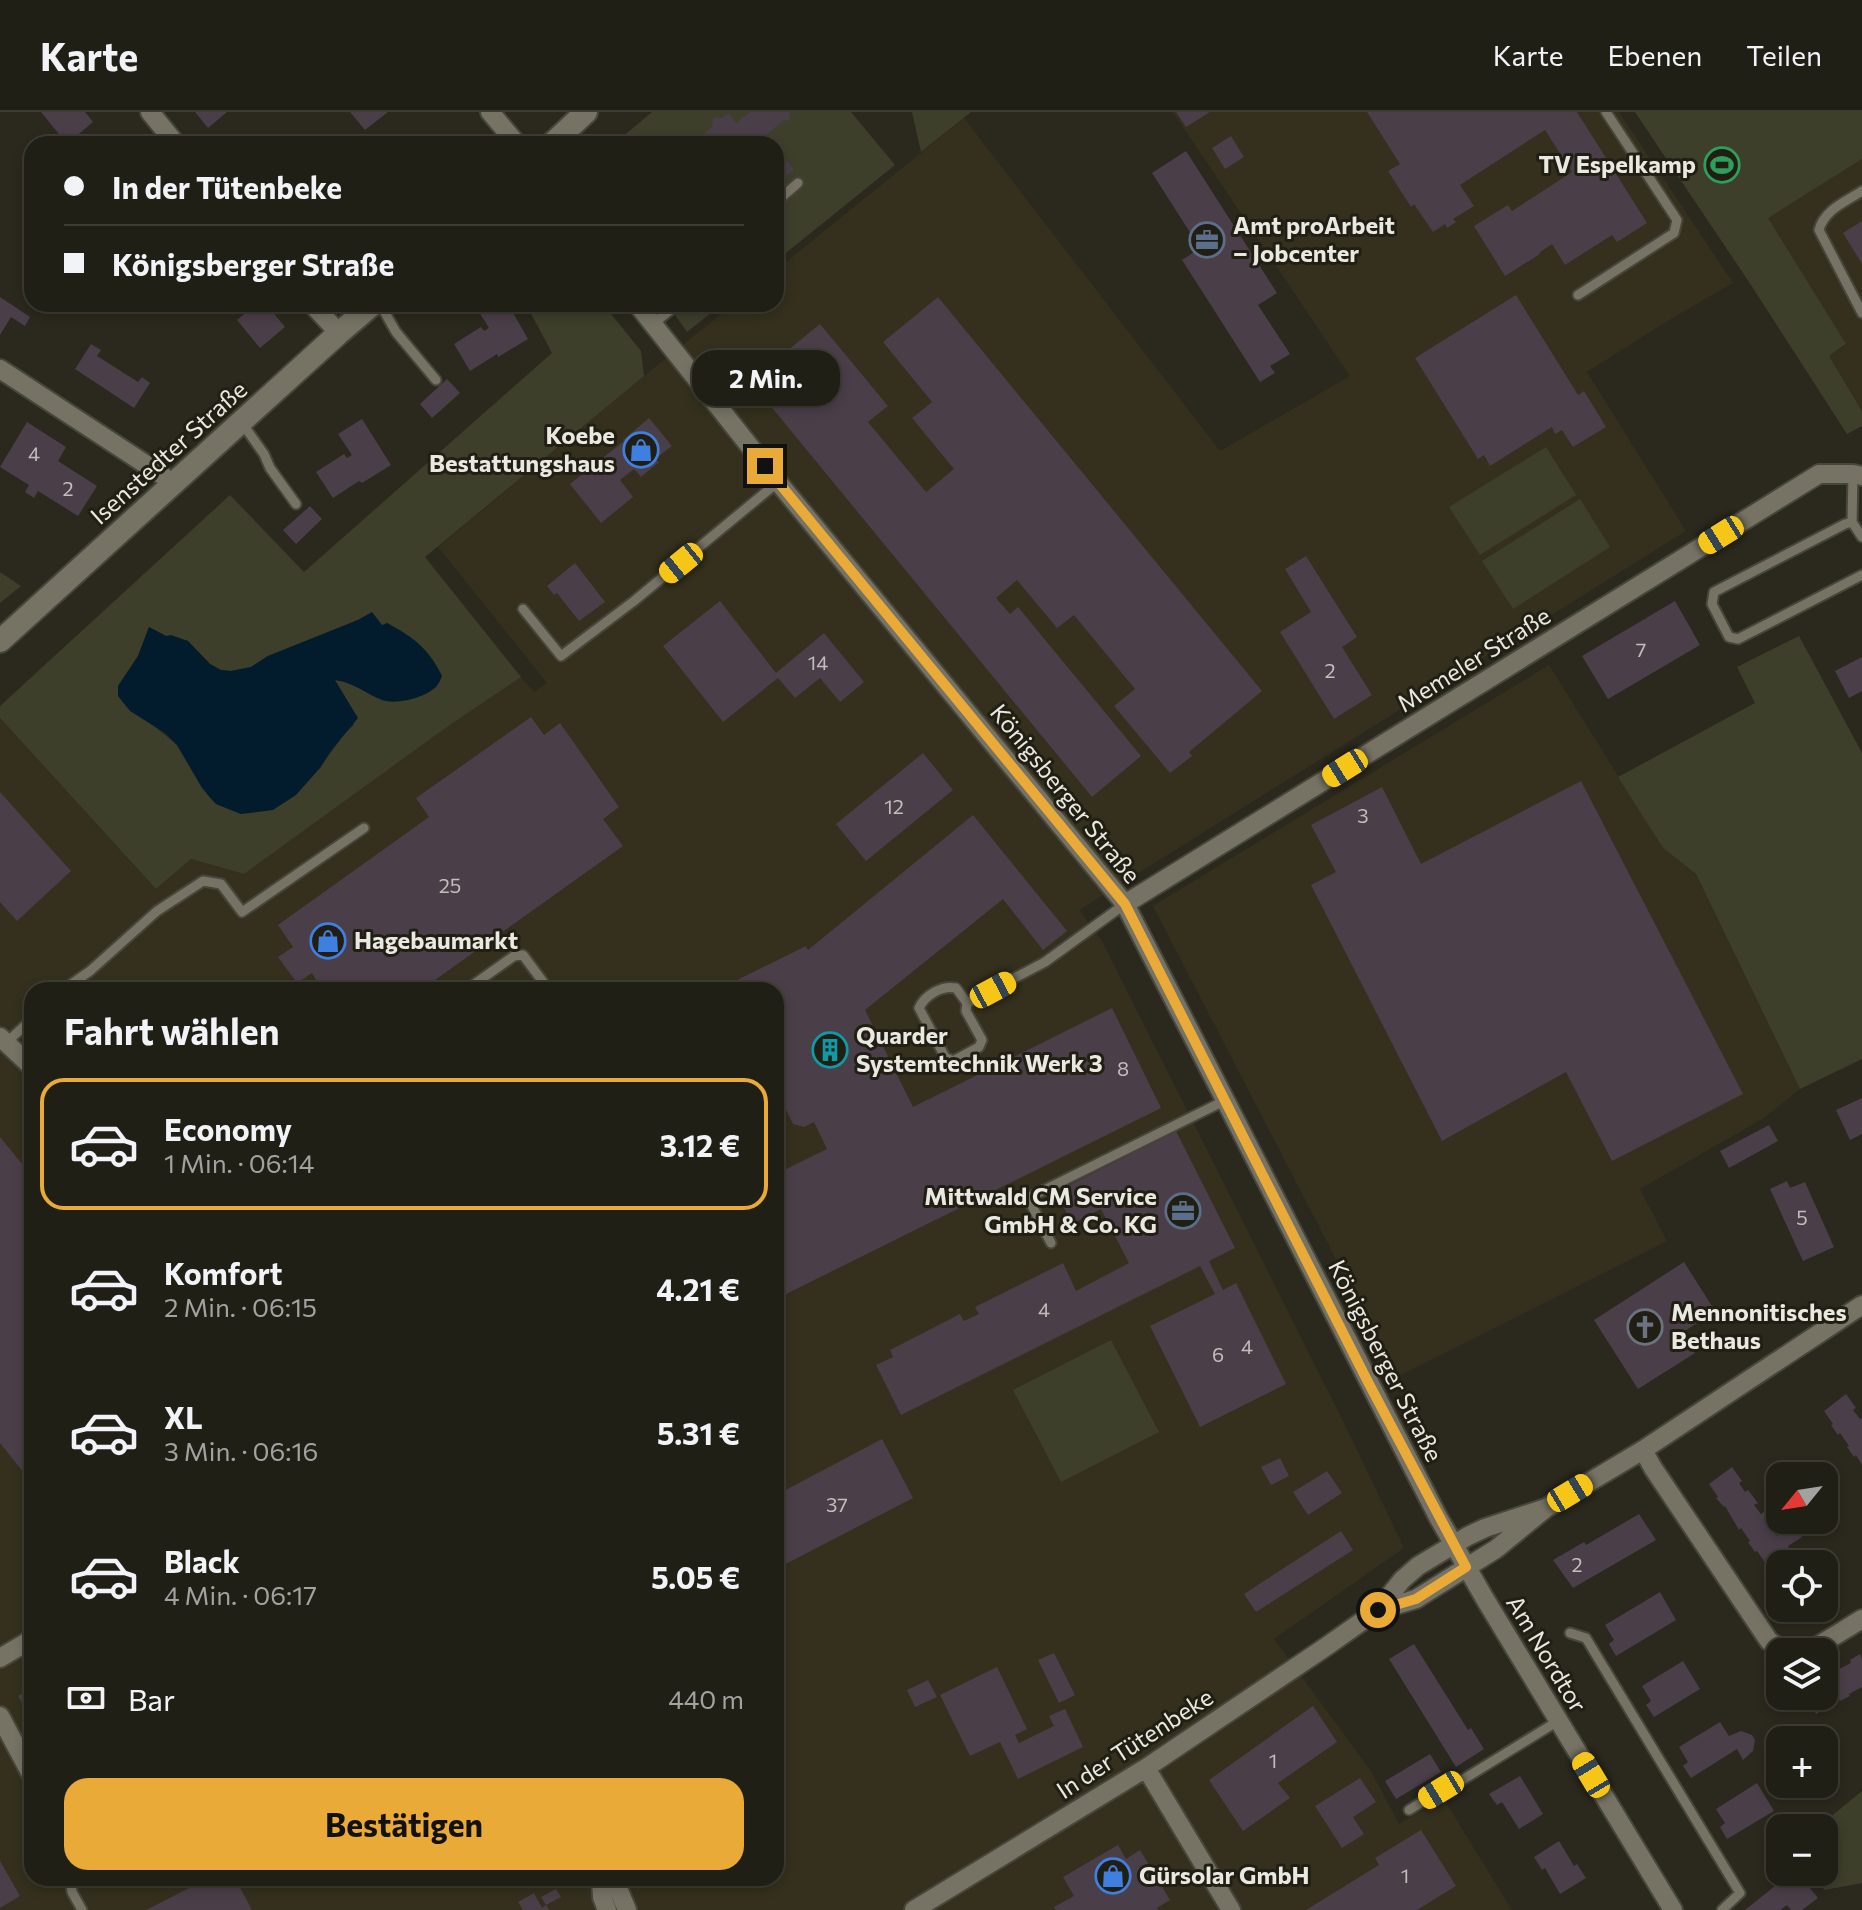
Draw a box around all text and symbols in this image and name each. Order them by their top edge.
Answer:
text: Karte [40,32,138,79]
text: Karte [1493,38,1564,72]
text: Ebenen [1608,38,1702,72]
text: Teilen [1746,38,1822,72]
sports icon: TV Espelkamp [1703,146,1741,184]
place label: TV Espelkamp [1539,149,1696,178]
text: In der Tütenbeke [112,168,342,205]
place label: Amt proArbeit – Jobcenter [1233,210,1395,267]
office icon: Amt proArbeit – Jobcenter [1188,221,1226,259]
text: Königsberger Straße [112,245,394,282]
callout: 2 Min. [691,350,839,406]
text: 2 Min. [729,362,803,393]
street label: Isenstedter Straße [84,374,252,530]
place label: Koebe Bestattungshaus [429,420,615,477]
shop icon: Koebe Bestattungshaus [622,431,660,469]
house number: 4 [28,441,40,465]
route end [747,448,783,484]
house number: 2 [62,476,74,500]
car [1694,512,1748,558]
car [655,539,707,587]
street label: Memeler Straße [1391,600,1555,717]
house number: 7 [1636,637,1646,661]
house number: 14 [808,650,828,674]
house number: 2 [1324,658,1336,682]
street label: Königsberger Straße [985,698,1147,889]
car [1318,745,1372,791]
house number: 12 [884,794,904,818]
house number: 3 [1357,803,1369,827]
house number: 25 [439,873,461,897]
shop icon: Hagebaumarkt [309,922,347,960]
place label: Hagebaumarkt [354,925,518,954]
car [966,968,1020,1012]
text: Fahrt wählen [64,1008,280,1052]
place label: Quarder Systemtechnik Werk 3 [856,1020,1103,1077]
building icon: Quarder Systemtechnik Werk 3 [811,1031,849,1069]
house number: 8 [1117,1056,1129,1080]
icon: car [68,1108,140,1180]
text: Economy [164,1110,292,1147]
text: 3.12 € [660,1126,740,1163]
text: 1 Min. · 06:14 [164,1147,314,1178]
place label: Mittwald CM Service GmbH & Co. KG [924,1181,1157,1238]
office icon: Mittwald CM Service GmbH & Co. KG [1164,1192,1202,1230]
house number: 5 [1796,1205,1808,1229]
icon: car [68,1252,140,1324]
text: Komfort [164,1254,283,1291]
street label: Königsberger Straße [1323,1255,1450,1466]
text: 4.21 € [656,1270,740,1307]
text: 2 Min. · 06:15 [164,1291,317,1322]
house number: 4 [1038,1297,1050,1321]
place label: Mennonitisches Bethaus [1671,1297,1847,1354]
church icon: Mennonitisches Bethaus [1626,1308,1664,1346]
house number: 4 [1241,1334,1253,1358]
house number: 6 [1212,1342,1224,1366]
icon: car [68,1396,140,1468]
text: XL [164,1398,203,1435]
text: 5.31 € [657,1414,740,1451]
text: 3 Min. · 06:16 [164,1435,318,1466]
north arrow [1766,1462,1838,1534]
map controls [1766,1462,1838,1886]
car [1543,1470,1597,1516]
house number: 37 [826,1492,848,1516]
icon: car [68,1540,140,1612]
text: Black [164,1542,240,1579]
button: locate [1766,1550,1838,1622]
house number: 2 [1571,1552,1583,1576]
text: 5.05 € [651,1558,740,1595]
text: 4 Min. · 06:17 [164,1579,317,1610]
street label: Am Nordtor [1501,1590,1594,1717]
route start [1360,1592,1396,1628]
button: layers [1766,1638,1838,1710]
icon: cash [64,1676,108,1720]
text: Bar [128,1680,175,1717]
street label: In der Tütenbeke [1051,1681,1218,1804]
text: 440 m [668,1683,744,1714]
button: + [1766,1726,1838,1798]
house number: 1 [1269,1748,1277,1772]
car [1568,1748,1614,1802]
car [1414,1767,1468,1813]
button: Bestätigen [64,1778,744,1870]
button: − [1766,1814,1838,1886]
shop icon: Gürsolar GmbH [1094,1857,1132,1895]
place label: Gürsolar GmbH [1139,1860,1310,1889]
house number: 1 [1401,1863,1409,1887]

